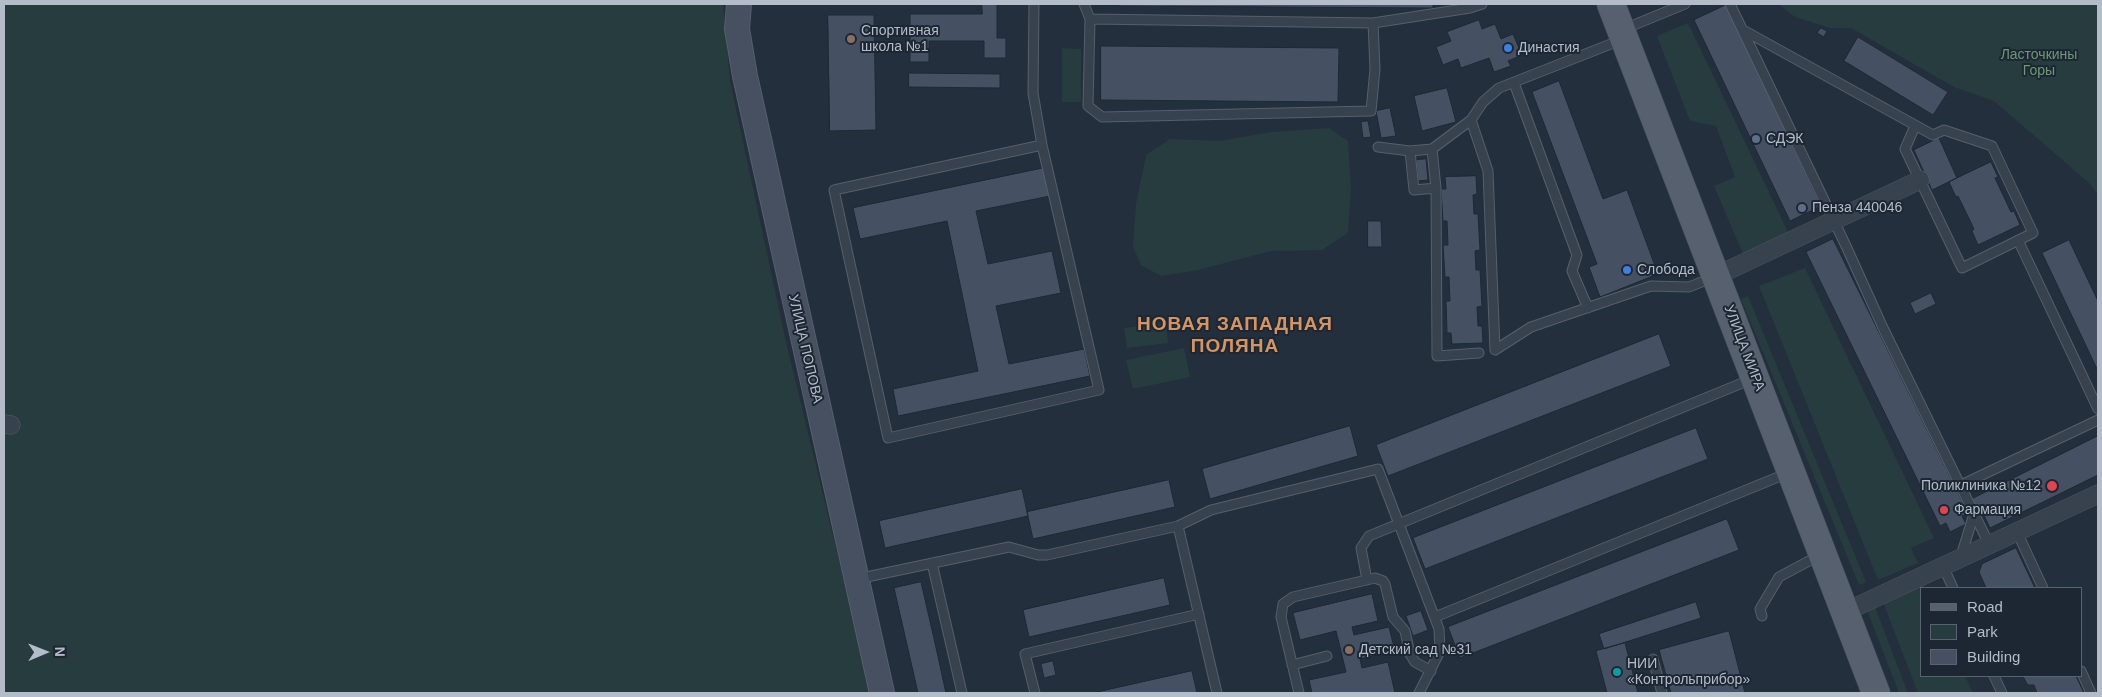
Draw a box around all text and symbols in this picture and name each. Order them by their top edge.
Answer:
place label: Спортивная школа №1 [861,23,939,56]
marker: Спортивная школа №1 [845,33,857,45]
place label: Династия [1518,40,1580,56]
marker: Династия [1502,42,1514,54]
park label: Ласточкины Горы [2001,47,2077,80]
place label: СДЭК [1766,131,1804,147]
marker: СДЭК [1750,133,1762,145]
place label: Пенза 440046 [1812,200,1902,216]
marker: Пенза 440046 [1796,202,1808,214]
place label: Слобода [1637,262,1695,278]
marker: Слобода [1621,264,1633,276]
street label: УЛИЦА ПОПОВА [784,293,826,405]
street label: УЛИЦА МИРА [1720,303,1768,393]
district label: НОВАЯ ЗАПАДНАЯ ПОЛЯНА [1135,314,1335,358]
place label: Поликлиника №12 [1921,478,2041,494]
marker: Поликлиника №12 [2045,479,2059,493]
place label: Фармация [1954,502,2021,518]
marker: Фармация [1938,504,1950,516]
legend [1920,587,2082,677]
text: Road [1967,598,2003,615]
text: Park [1967,623,1998,640]
north arrow [20,627,70,677]
place label: Детский сад №31 [1359,642,1472,658]
marker: Детский сад №31 [1343,644,1355,656]
text: N [52,647,68,657]
text: Building [1967,648,2020,665]
place label: НИИ «Контрольприбор» [1627,656,1750,689]
marker: НИИ «Контрольприбор» [1611,666,1623,678]

